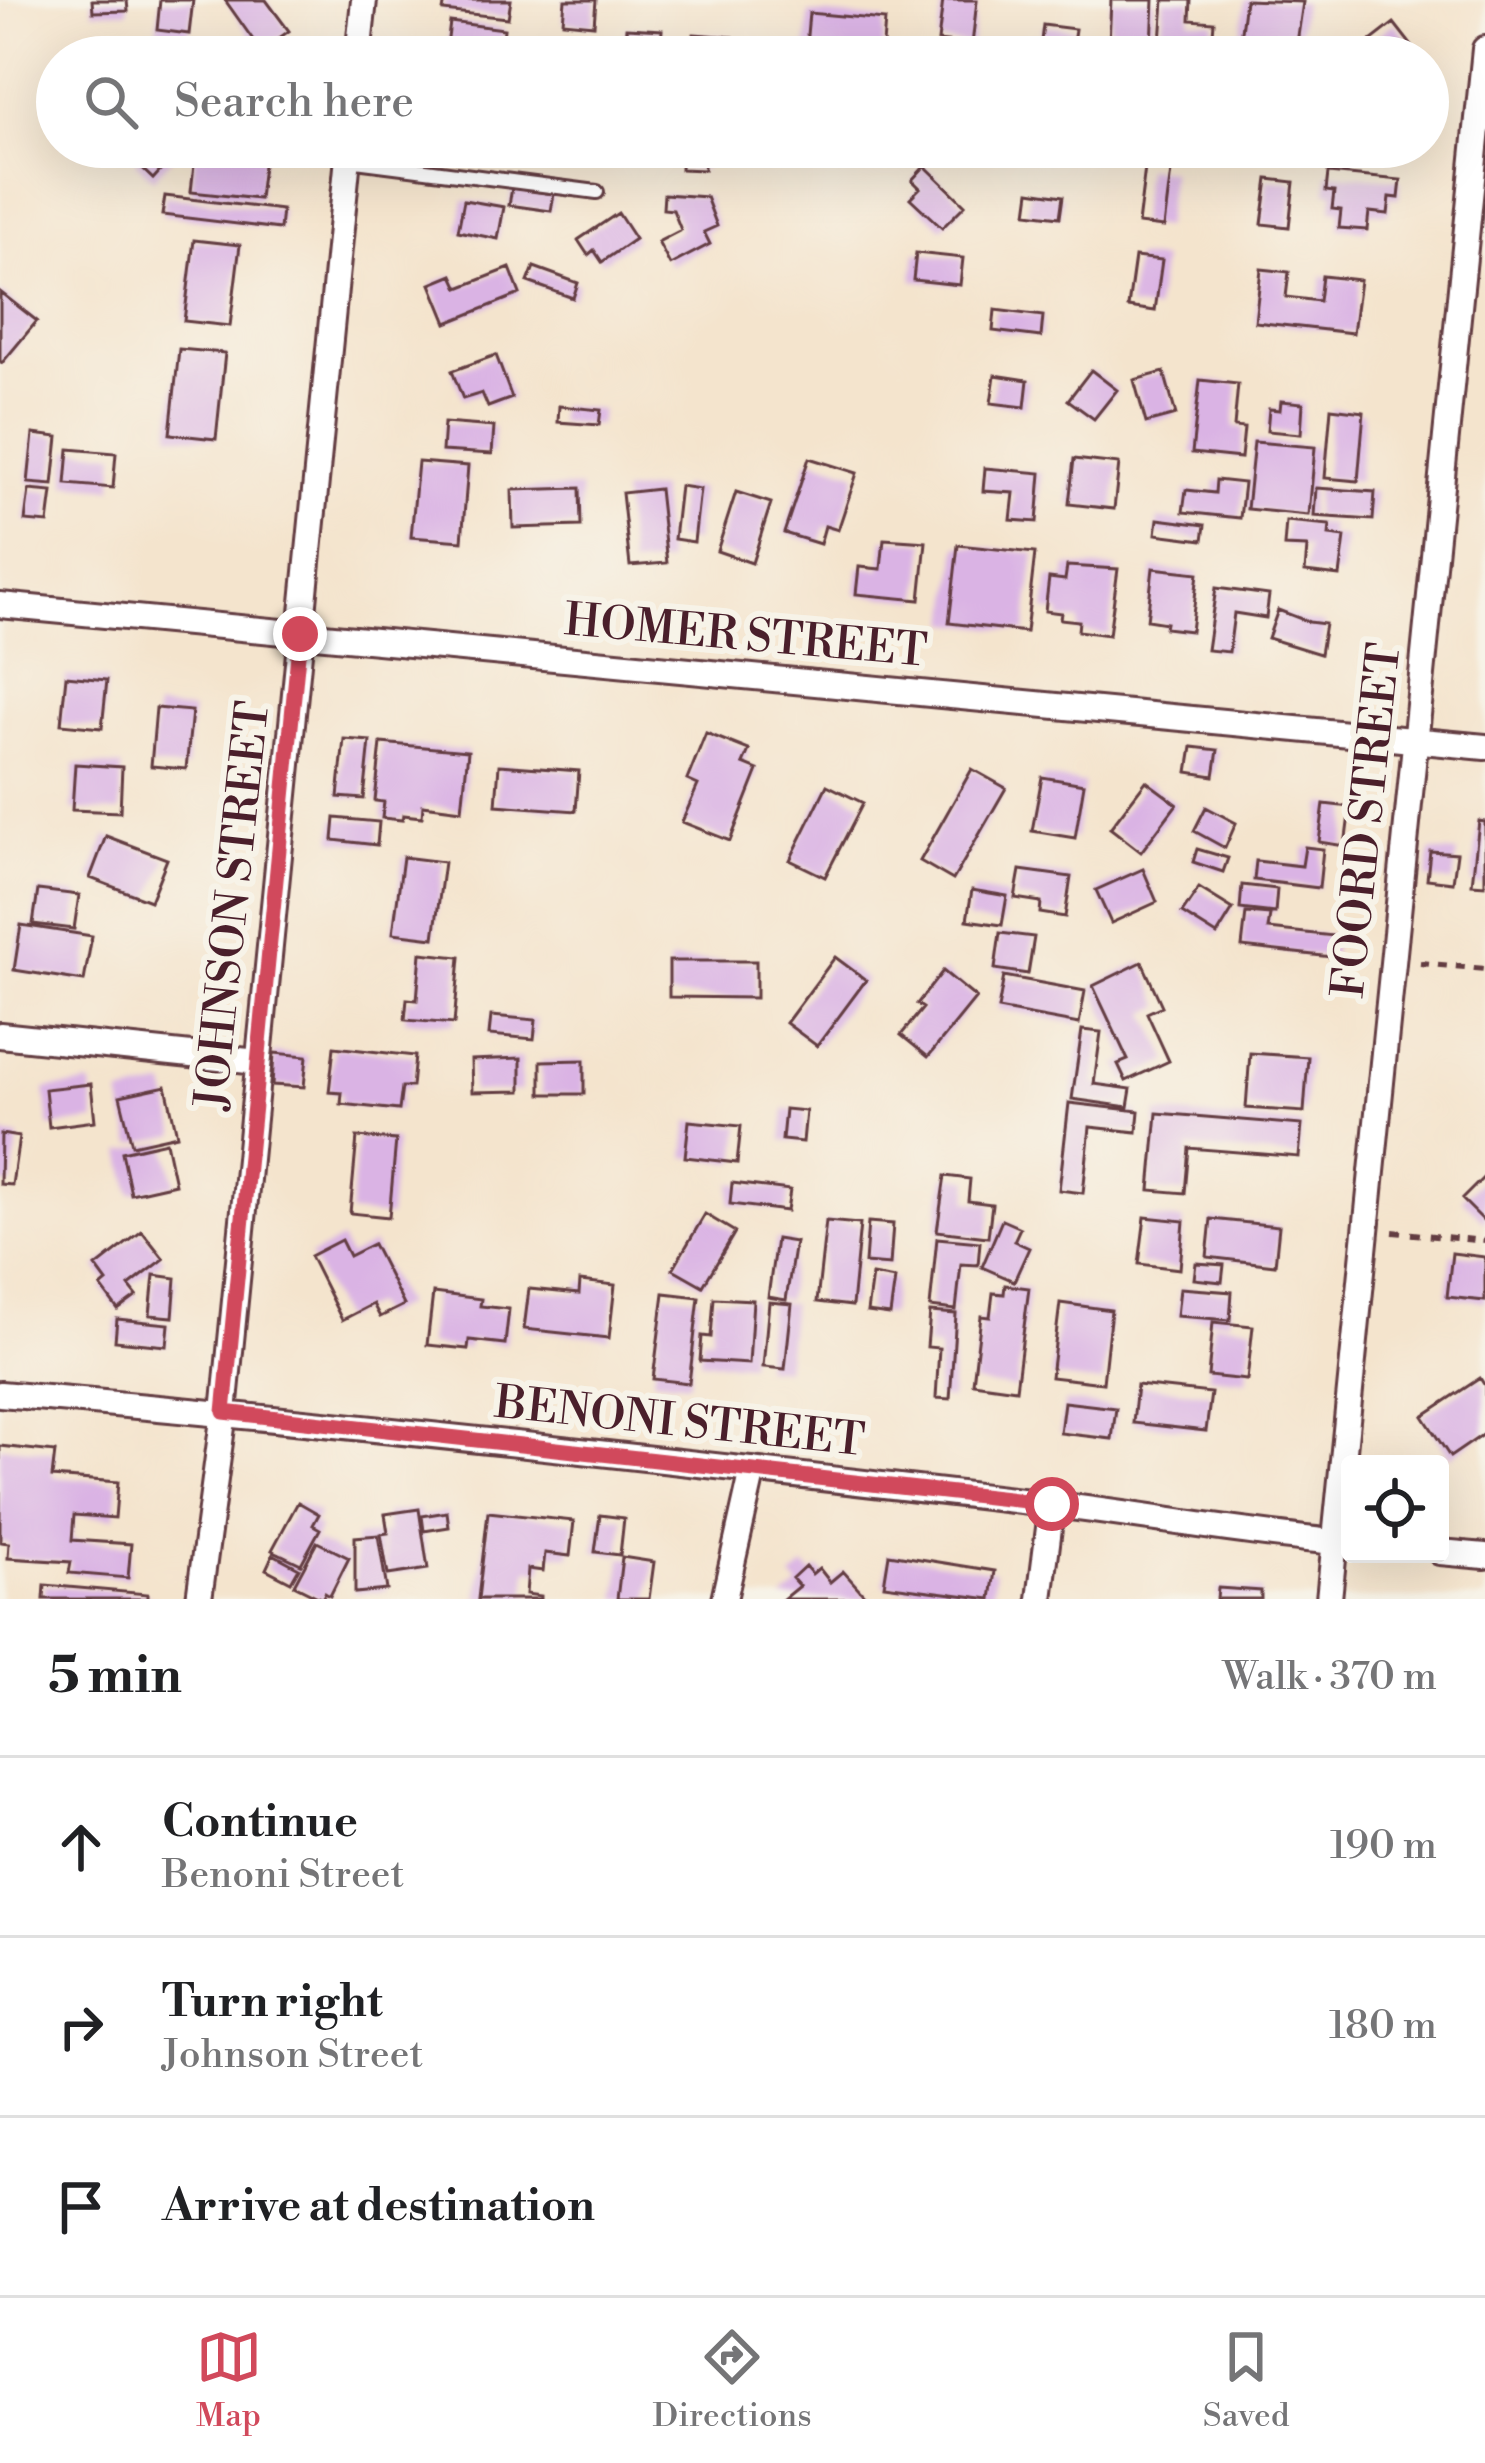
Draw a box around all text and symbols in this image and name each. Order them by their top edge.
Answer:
search box [36,36,1449,168]
icon: search [78,69,144,135]
text: Search here [174,74,414,131]
street label: HOMER STREET [562,592,930,681]
route end [273,607,327,661]
street label: FOORD STREET [1321,640,1414,1001]
street label: JOHNSON STREET [184,698,283,1114]
street label: BENONI STREET [491,1375,867,1470]
map controls [1341,1455,1449,1563]
button: locate [1341,1455,1449,1563]
route start [1025,1477,1079,1531]
text: 5 min [48,1645,182,1709]
text: Walk · 370 m [1222,1653,1437,1702]
text: Continue [162,1794,358,1851]
icon: ahead [48,1814,114,1880]
text: 190 m [1330,1822,1437,1871]
text: Benoni Street [162,1851,404,1900]
text: Turn right [162,1974,383,2031]
icon: right [48,1994,114,2060]
text: 180 m [1329,2002,1437,2051]
text: Johnson Street [162,2031,423,2080]
icon: arrive [48,2174,114,2240]
text: Arrive at destination [162,2178,595,2235]
tab: Map [196,2324,262,2437]
tab: Directions [653,2324,812,2437]
tab: Saved [1203,2324,1289,2437]

